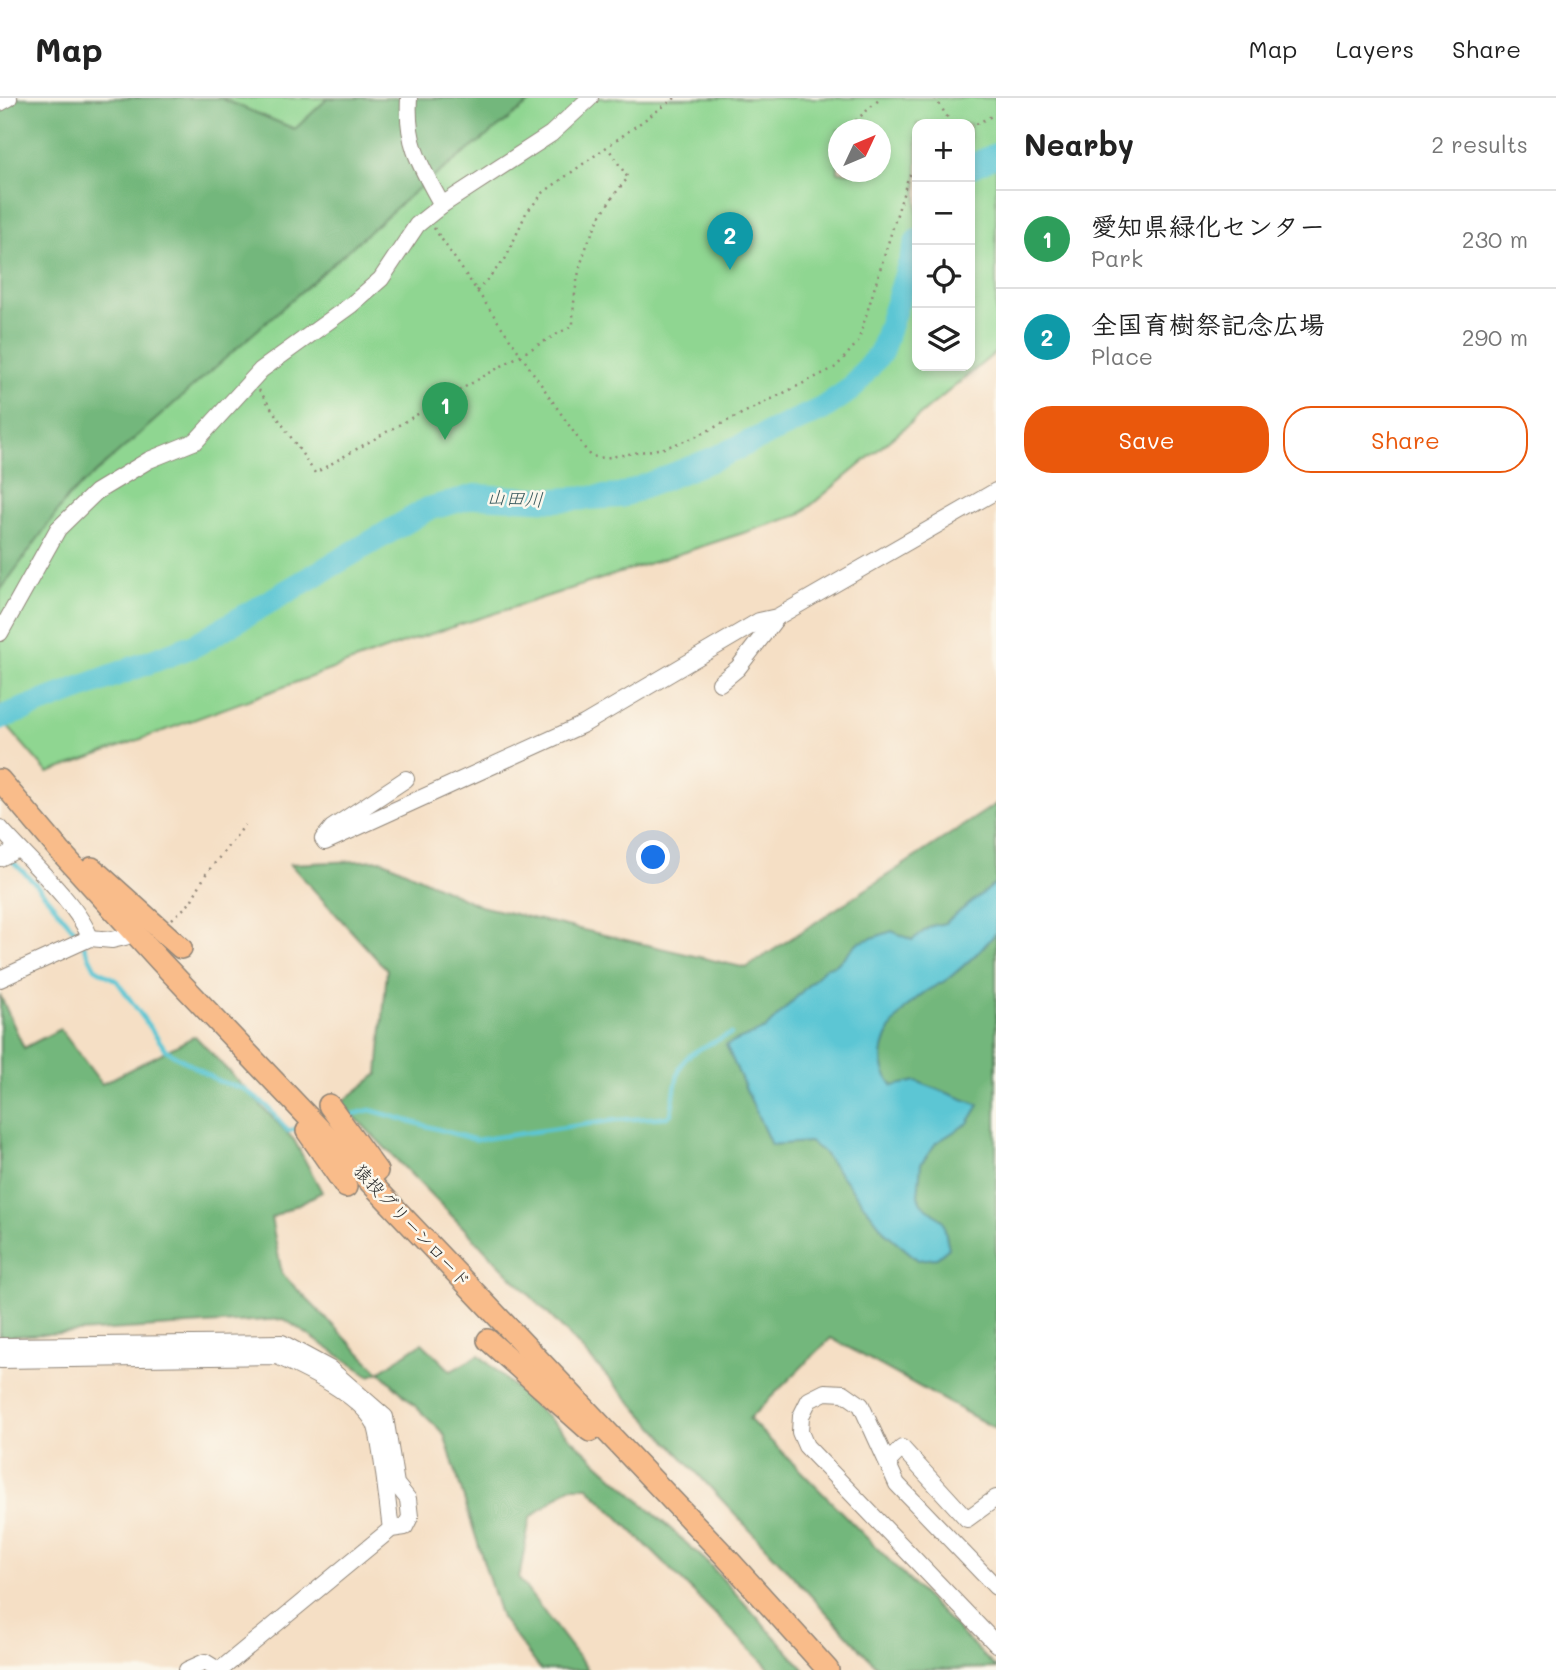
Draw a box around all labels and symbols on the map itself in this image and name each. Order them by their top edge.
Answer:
north arrow [828,119,891,182]
pin: 2 [707,212,753,270]
pin: 1 [422,382,468,440]
water label: 山田川 [486,484,544,511]
your location [636,840,670,874]
street label: 猿投グリーンロード [349,1158,476,1292]

